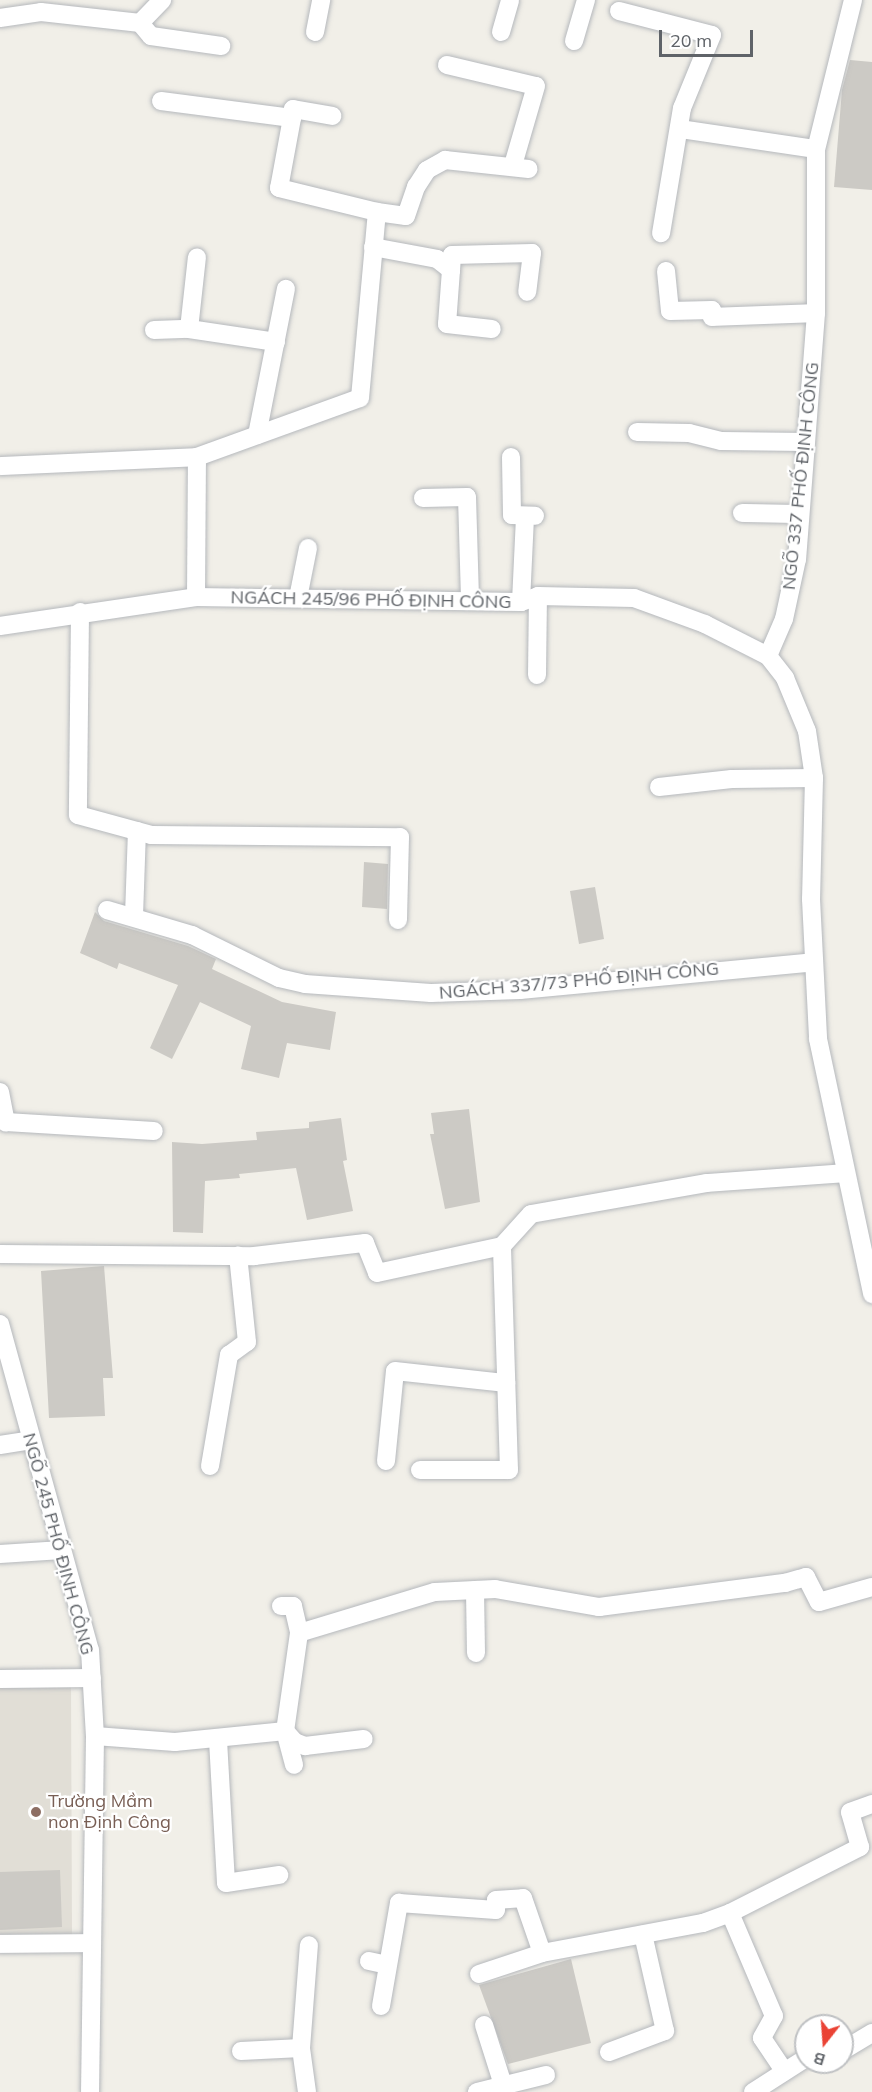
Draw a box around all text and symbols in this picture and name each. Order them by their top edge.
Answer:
scale bar [662,18,756,56]
text: 20 m [670,29,712,52]
street label: NGÕ 337 PHỐ ĐỊNH CÔNG [778,361,824,591]
street label: NGÁCH 245/96 PHỐ ĐỊNH CÔNG [230,587,512,613]
street label: NGÁCH 337/73 PHỐ ĐỊNH CÔNG [438,958,720,1004]
street label: NGÕ 245 PHỐ ĐỊNH CÔNG [18,1431,98,1657]
place label: Trường Mầm non Định Công [48,1791,171,1834]
marker: Trường Mầm non Định Công [29,1805,43,1819]
north arrow [794,2014,854,2074]
text: B [811,2048,828,2070]

